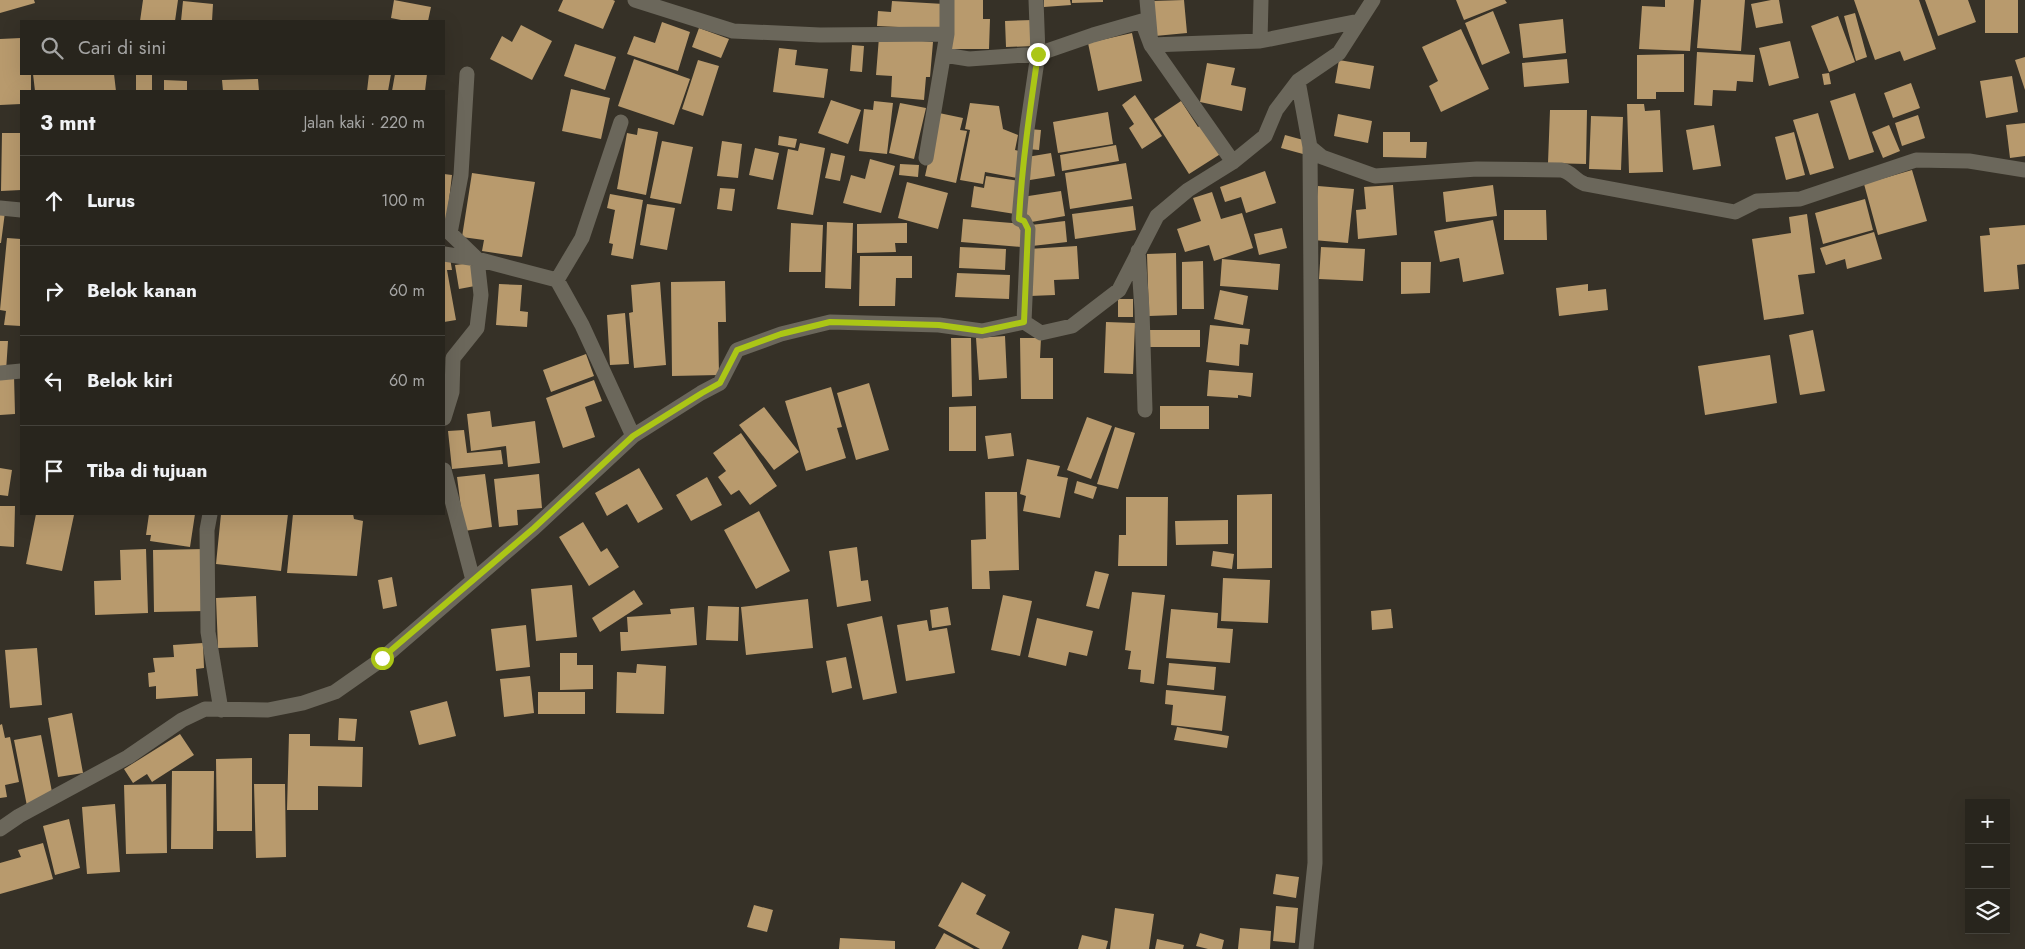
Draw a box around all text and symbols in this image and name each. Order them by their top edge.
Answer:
search box [20,20,445,75]
icon: search [38,34,66,62]
text: Cari di sini [78,34,166,61]
route end [1027,43,1050,66]
text: 3 mnt [40,108,95,138]
text: Jalan kaki · 220 m [303,111,425,134]
icon: ahead [40,187,68,215]
text: Lurus [87,187,135,214]
text: 100 m [381,189,425,212]
icon: right [40,277,68,305]
text: Belok kanan [87,277,197,304]
text: 60 m [389,279,425,302]
icon: left [40,367,68,395]
text: Belok kiri [87,367,173,394]
text: 60 m [389,369,425,392]
icon: arrive [40,457,68,485]
text: Tiba di tujuan [87,457,207,484]
route start [371,647,394,670]
map controls [1965,799,2010,934]
button: + [1965,799,2010,844]
button: − [1965,844,2010,889]
button: layers [1965,889,2010,934]

